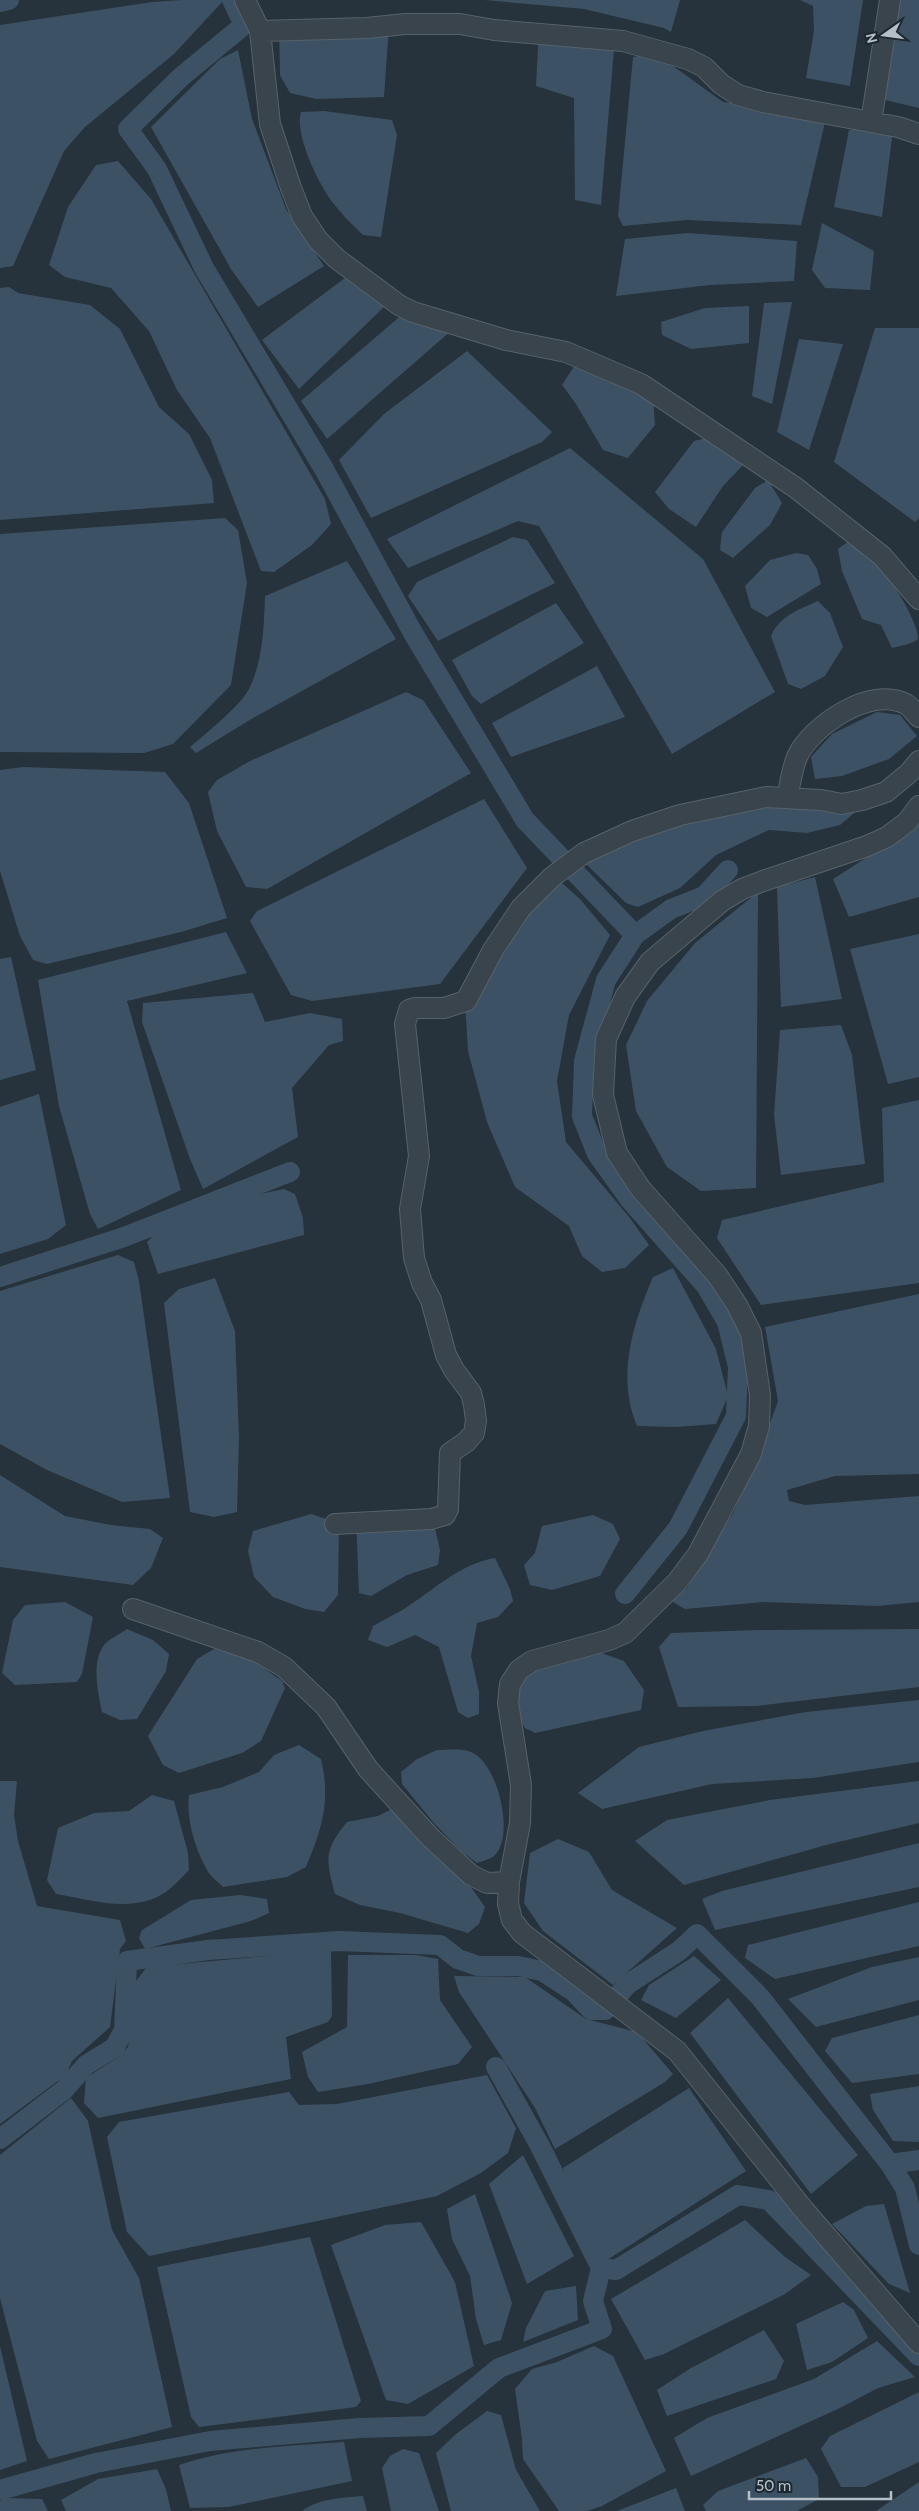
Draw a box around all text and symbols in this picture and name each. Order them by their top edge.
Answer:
north arrow [859,10,909,60]
text: N [861,31,881,45]
scale bar [749,2468,892,2500]
text: 50 m [756,2477,791,2495]

